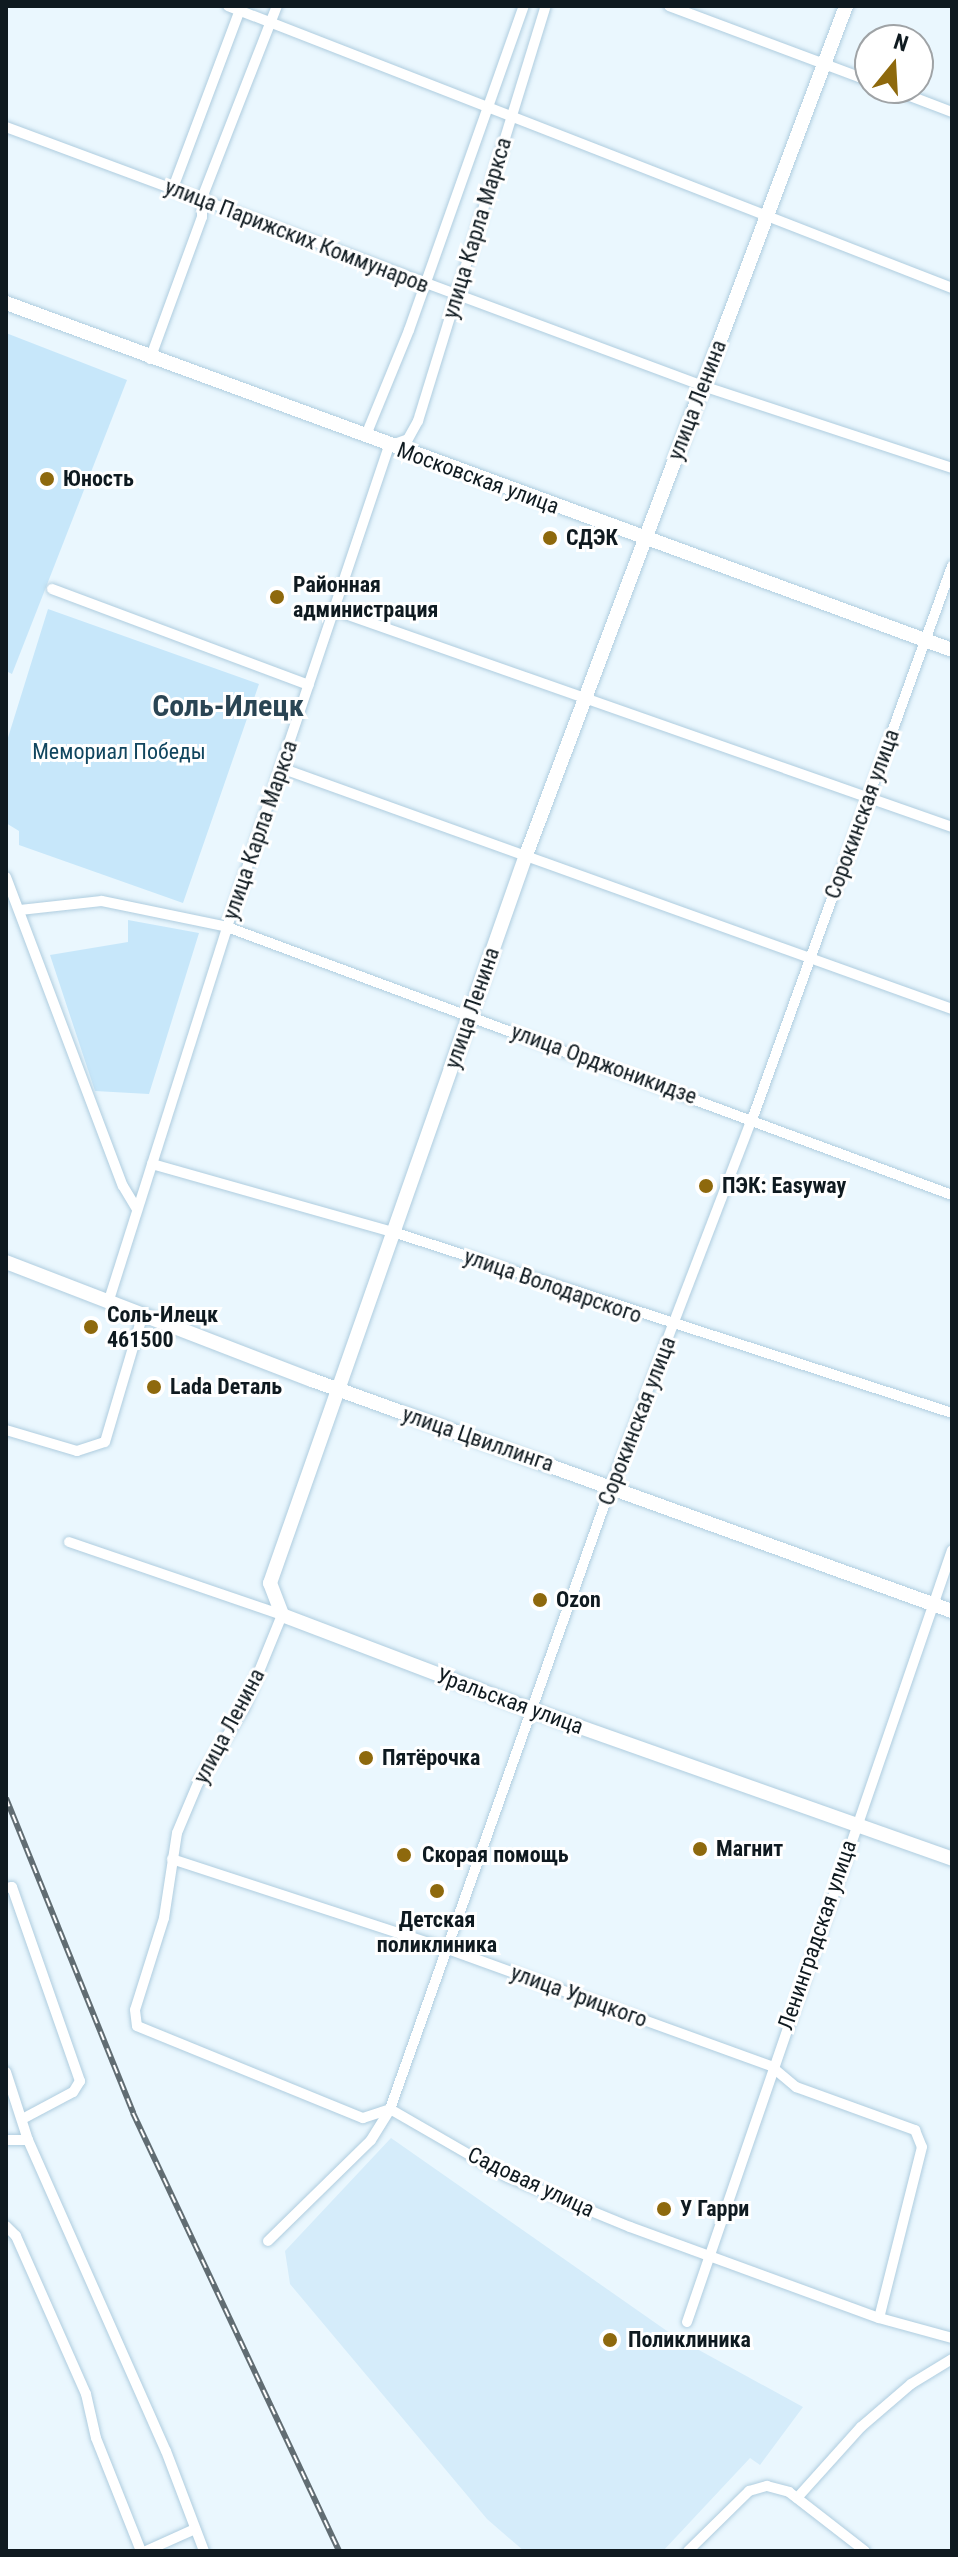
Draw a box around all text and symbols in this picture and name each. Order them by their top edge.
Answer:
north arrow [854,24,934,104]
text: N [891,29,911,57]
street label: улица Карла Маркса [437,134,517,322]
street label: улица Парижских Коммунаров [161,173,433,299]
street label: улица Ленина [662,336,732,464]
street label: Московская улица [393,436,563,520]
place label: Юность [63,466,134,492]
marker: Юность [38,470,56,488]
place label: СДЭК [566,525,618,551]
marker: СДЭК [541,529,559,547]
place label: Районная администрация [293,571,438,622]
marker: Районная администрация [268,588,286,606]
district label: Соль-Илецк [152,688,304,724]
street label: Сорокинская улица [819,726,905,902]
street label: улица Карла Маркса [217,737,303,923]
park label: Мемориал Победы [32,739,206,765]
street label: улица Ленина [439,944,505,1072]
street label: улица Орджоникидзе [508,1018,700,1110]
place label: ПЭК: Easyway [722,1173,846,1199]
marker: ПЭК: Easyway [697,1177,715,1195]
street label: улица Володарского [461,1243,645,1329]
place label: Соль-Илецк 461500 [107,1301,218,1352]
marker: Соль-Илецк 461500 [82,1318,100,1336]
street label: Сорокинская улица [593,1333,681,1509]
place label: Lada Dеталь [170,1374,282,1400]
marker: Lada Dеталь [145,1378,163,1396]
street label: улица Цвиллинга [399,1401,557,1477]
place label: Ozon [556,1587,601,1613]
marker: Ozon [531,1591,549,1609]
street label: Уральская улица [433,1662,587,1740]
street label: улица Ленина [188,1664,270,1788]
place label: Пятёрочка [382,1745,480,1771]
marker: Пятёрочка [357,1749,375,1767]
place label: Магнит [716,1836,783,1862]
street label: Ленинградская улица [772,1837,862,2033]
marker: Магнит [691,1840,709,1858]
place label: Скорая помощь [422,1842,569,1868]
marker: Скорая помощь [393,1844,415,1866]
marker: Детская поликлиника [426,1880,448,1902]
place label: Детская поликлиника [377,1906,497,1958]
street label: улица Урицкого [507,1959,651,2033]
street label: Садовая улица [464,2141,598,2223]
place label: У Гарри [680,2196,749,2222]
marker: У Гарри [655,2200,673,2218]
place label: Поликлиника [628,2327,751,2353]
marker: Поликлиника [599,2329,621,2351]

